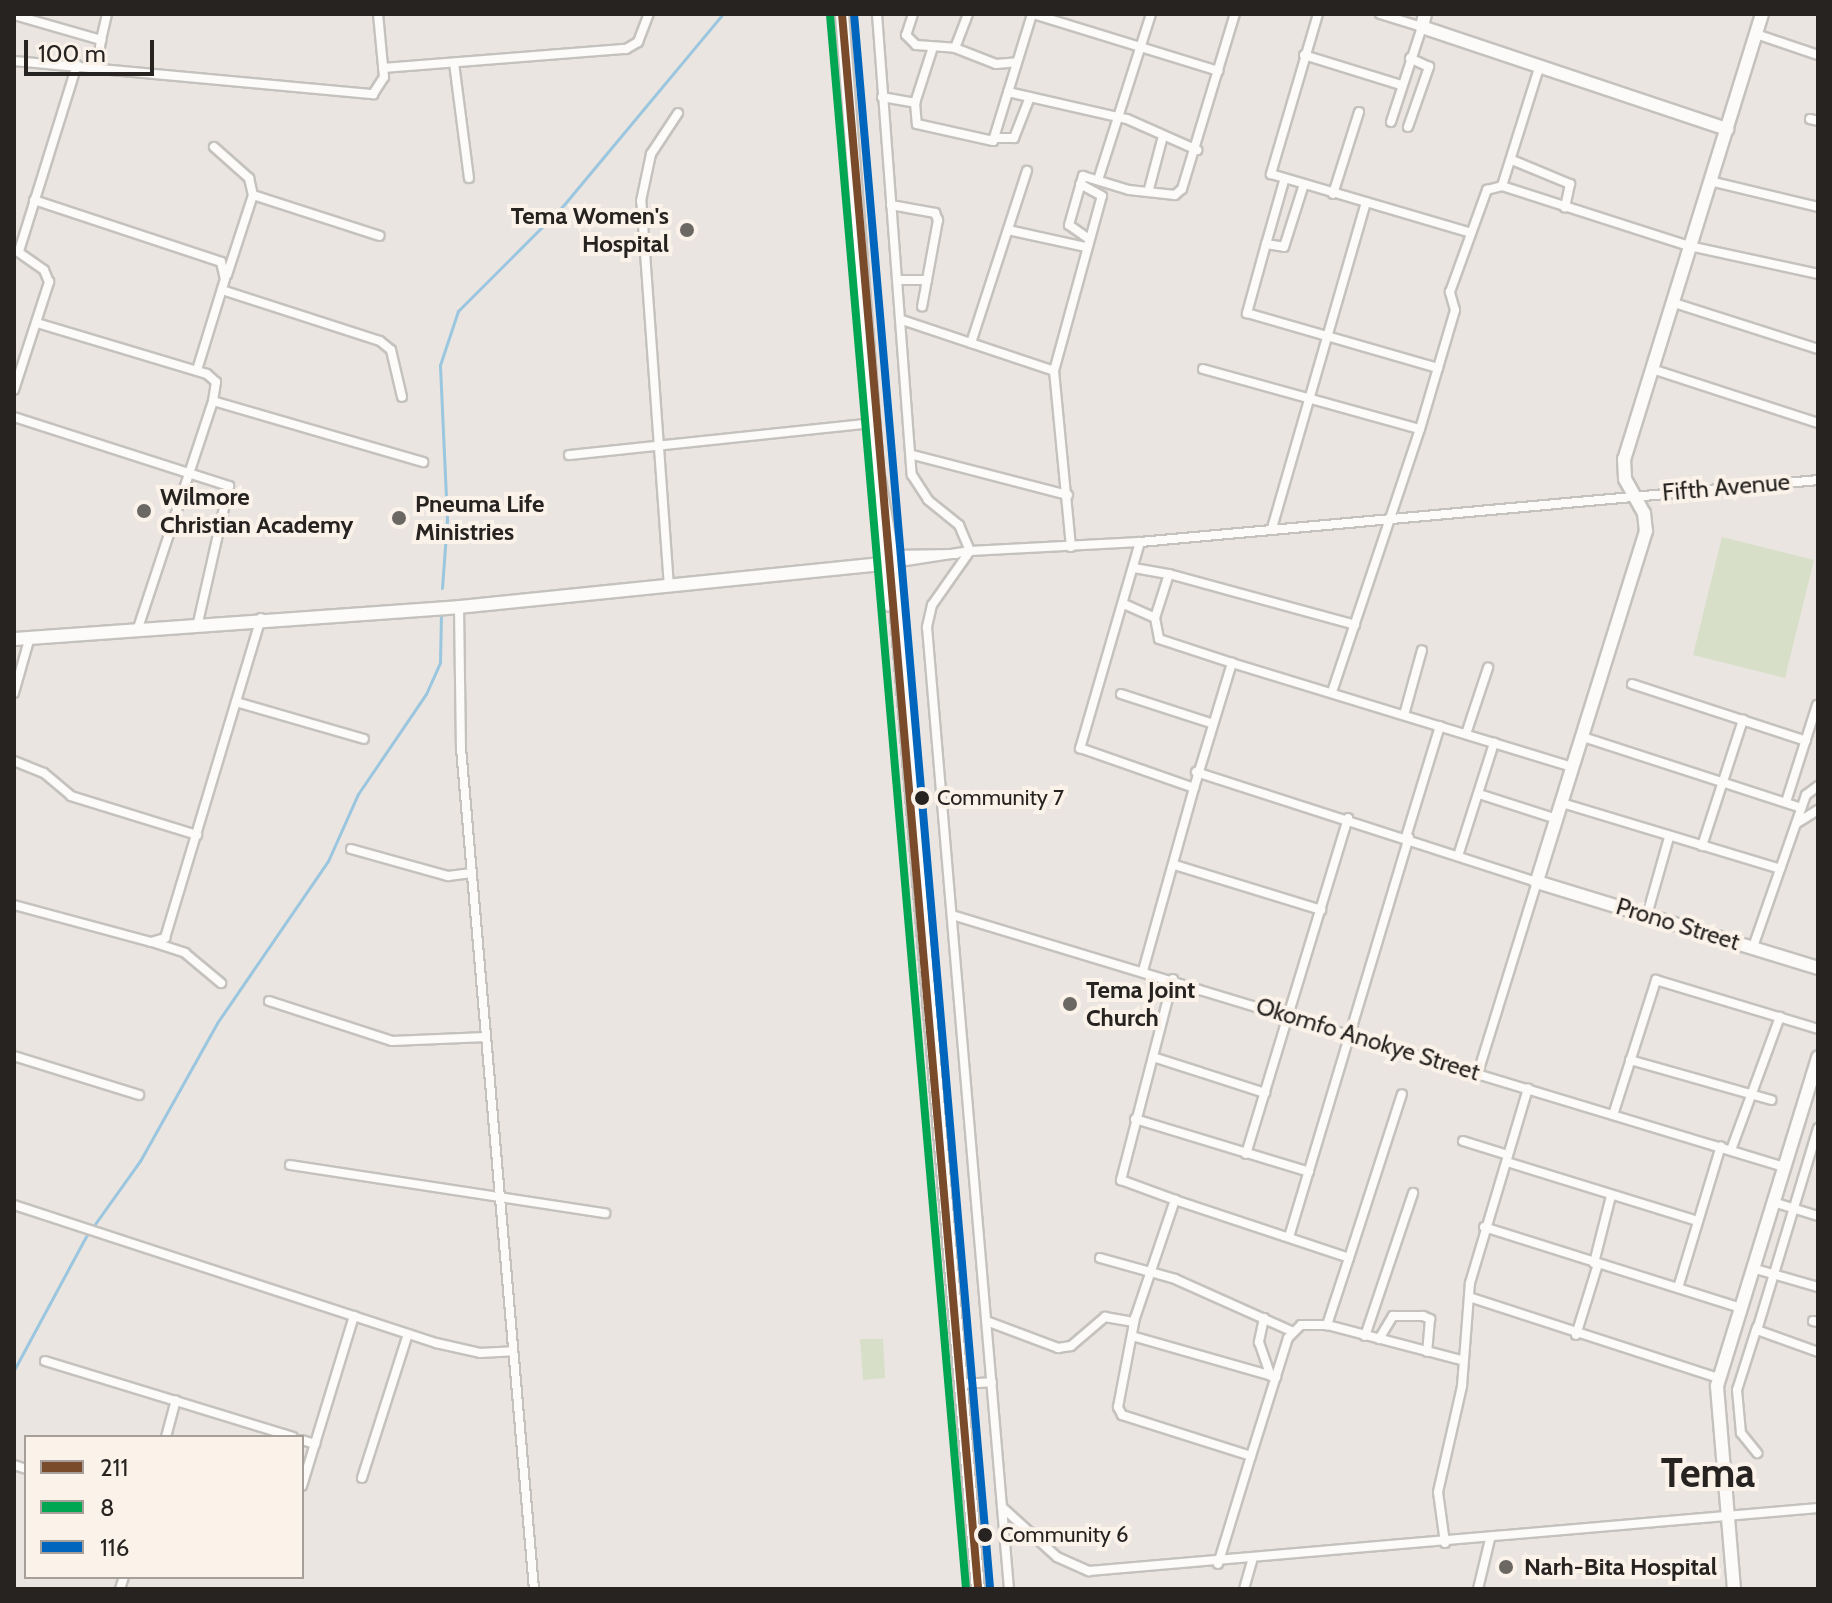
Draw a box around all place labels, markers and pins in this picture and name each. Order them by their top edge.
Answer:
place label: Tema Women's Hospital [511,202,669,258]
marker: Tema Women's Hospital [676,219,698,241]
place label: Wilmore Christian Academy [160,483,353,539]
place label: Pneuma Life Ministries [415,490,544,546]
marker: Wilmore Christian Academy [135,502,153,520]
marker: Pneuma Life Ministries [390,509,408,527]
place label: Community 7 [937,785,1064,811]
marker: Community 7 [914,790,930,806]
place label: Tema Joint Church [1086,976,1195,1032]
marker: Tema Joint Church [1061,995,1079,1013]
place label: Community 6 [1000,1522,1128,1548]
marker: Community 6 [977,1527,993,1543]
place label: Narh-Bita Hospital [1524,1553,1717,1581]
marker: Narh-Bita Hospital [1495,1556,1517,1578]

